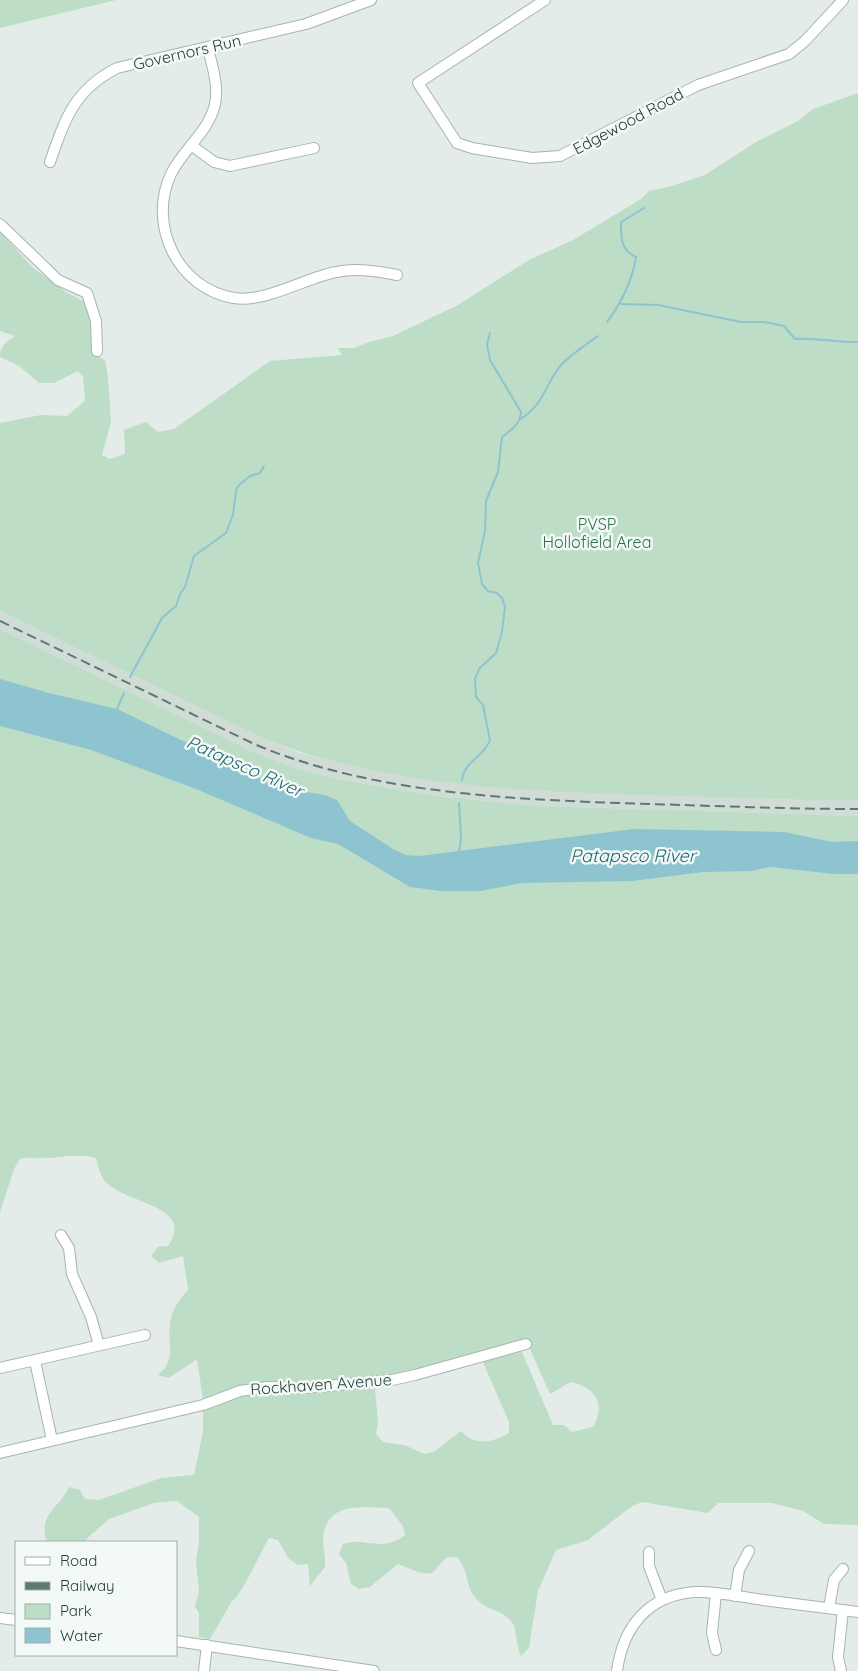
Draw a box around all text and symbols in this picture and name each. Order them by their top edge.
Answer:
street label: Governors Run [131,30,243,74]
street label: Edgewood Road [569,83,687,159]
park label: PVSP Hollofield Area [543,514,651,552]
water label: Patapsco River [183,730,309,803]
water label: Patapsco River [570,844,698,867]
street label: Rockhaven Avenue [250,1369,392,1399]
legend [15,1541,178,1656]
text: Road [60,1551,97,1570]
text: Railway [60,1576,115,1595]
text: Park [60,1601,92,1620]
text: Water [60,1626,103,1645]

